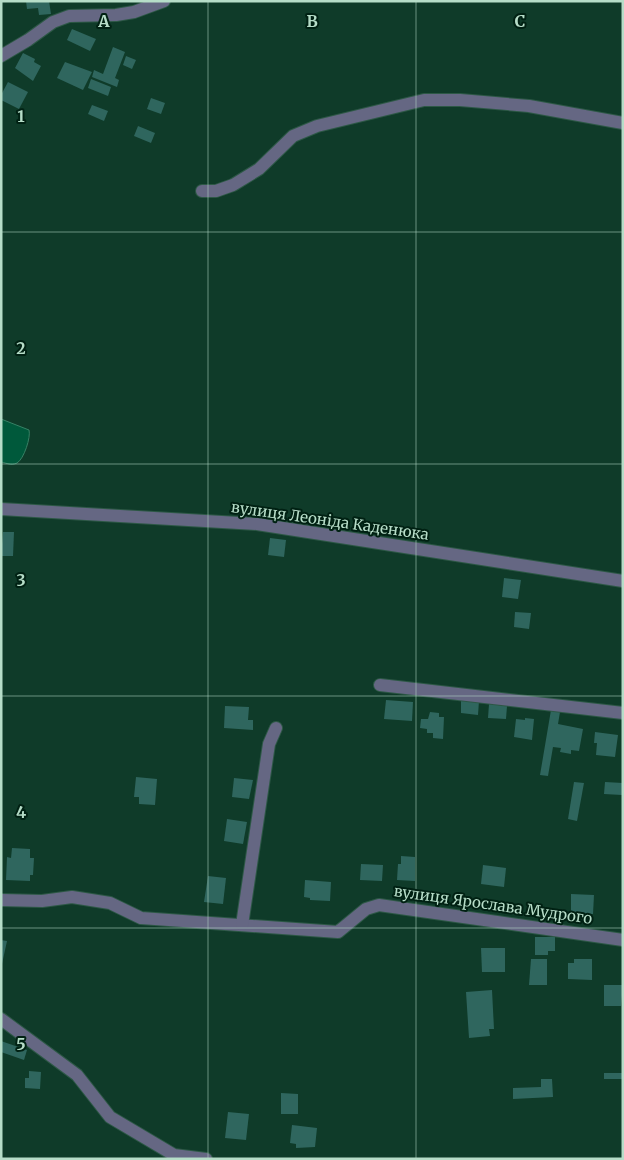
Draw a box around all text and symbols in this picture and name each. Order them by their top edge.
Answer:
text: A [97,11,110,31]
text: B [306,11,318,31]
text: C [515,11,525,31]
text: 1 [17,106,25,126]
text: 2 [16,338,26,358]
street label: вулиця Леоніда Каденюка [230,497,430,544]
text: 3 [16,570,26,590]
text: 4 [16,802,26,822]
street label: вулиця Ярослава Мудрого [393,881,594,928]
text: 5 [16,1034,26,1054]

